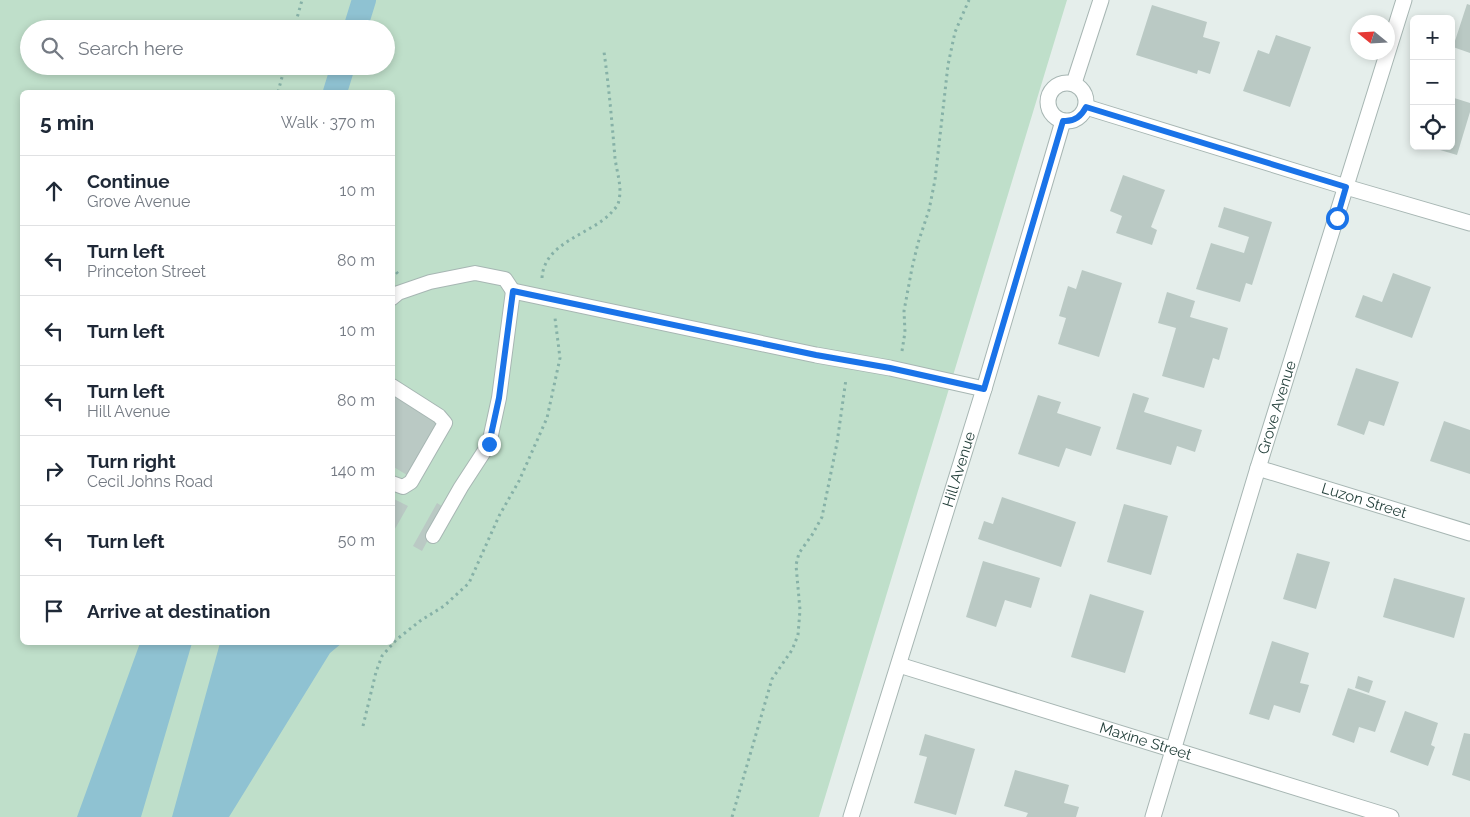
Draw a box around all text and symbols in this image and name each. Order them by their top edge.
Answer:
north arrow [1350,15,1395,60]
map controls [1410,15,1455,150]
button: + [1410,15,1455,60]
search box [20,20,395,75]
icon: search [38,34,66,62]
text: Search here [78,37,184,59]
button: − [1410,60,1455,105]
button: locate [1410,105,1455,150]
text: 5 min [40,110,94,135]
text: Walk · 370 m [281,113,375,132]
text: Continue [87,170,170,192]
icon: ahead [40,177,68,205]
text: 10 m [340,181,375,200]
text: Grove Avenue [87,192,190,211]
route start [1326,207,1349,230]
text: Turn left [87,240,164,262]
icon: left [40,247,68,275]
text: 80 m [337,251,375,270]
text: Princeton Street [87,262,206,281]
icon: left [40,317,68,345]
text: Turn left [87,320,164,342]
text: 10 m [340,321,375,340]
street label: Grove Avenue [1254,358,1300,456]
text: Turn left [87,380,164,402]
icon: left [40,387,68,415]
text: 80 m [337,391,375,410]
text: Hill Avenue [87,402,170,421]
street label: Hill Avenue [939,429,979,509]
route end [478,433,501,456]
text: Turn right [87,450,176,472]
icon: right [40,457,68,485]
text: 140 m [331,461,375,480]
text: Cecil Johns Road [87,472,213,491]
street label: Luzon Street [1319,479,1409,522]
icon: left [40,527,68,555]
text: Turn left [87,530,164,552]
text: 50 m [338,531,375,550]
icon: arrive [40,597,68,625]
text: Arrive at destination [87,600,271,622]
street label: Maxine Street [1097,719,1194,764]

